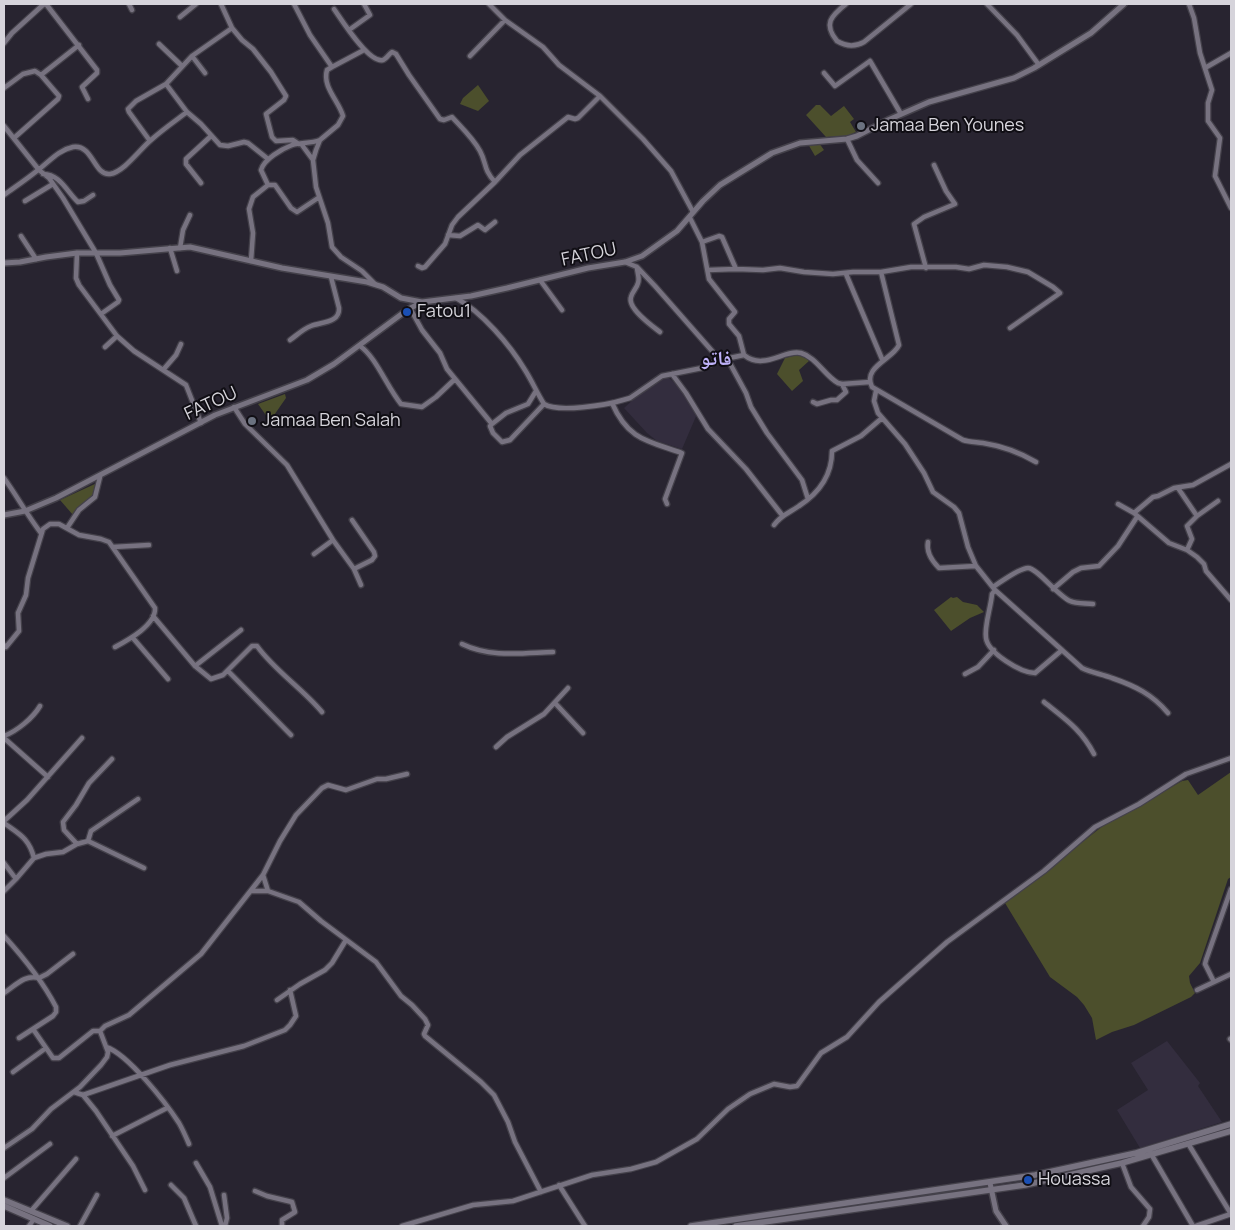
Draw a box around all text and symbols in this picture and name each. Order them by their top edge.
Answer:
place label: Jamaa Ben Younes [871,115,1024,137]
marker: Jamaa Ben Younes [855,120,867,132]
street label: FATOU [560,239,618,271]
place label: Fatou1 [417,301,471,323]
marker: Fatou1 [401,306,413,318]
district label: فاتو [701,347,731,371]
street label: FATOU [181,382,241,426]
place label: Jamaa Ben Salah [262,410,401,432]
marker: Jamaa Ben Salah [246,415,258,427]
place label: Houassa [1038,1169,1111,1191]
marker: Houassa [1022,1174,1034,1186]

